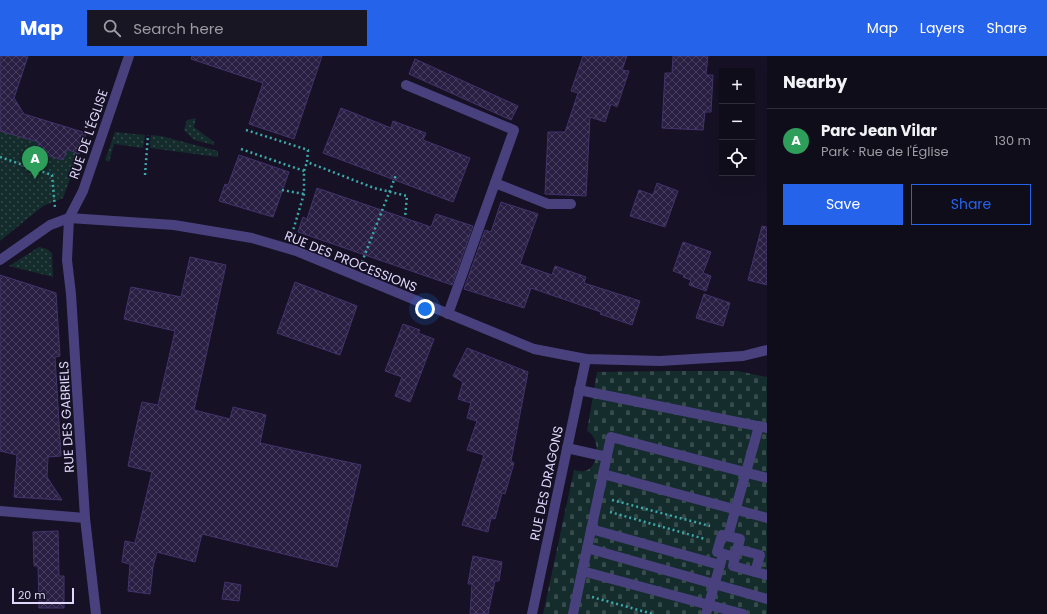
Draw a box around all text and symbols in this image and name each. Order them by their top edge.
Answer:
search box [87,10,367,46]
text: Map [20,15,63,42]
icon: search [101,17,123,39]
text: Search here [133,18,224,39]
text: Map [867,18,898,38]
text: Layers [920,18,964,38]
text: Share [986,18,1027,38]
map controls [719,68,755,176]
button: + [719,68,755,104]
text: Nearby [783,70,847,94]
street label: RUE DE L'ÉGLISE [64,87,113,182]
button: − [719,104,755,140]
text: Parc Jean Vilar [821,120,937,141]
text: A [791,131,801,150]
text: 130 m [994,131,1031,150]
button: locate [719,140,755,176]
text: Park · Rue de l'Église [821,142,949,161]
pin: A [22,146,48,179]
button: Save [783,184,903,225]
button: Share [911,184,1031,225]
street label: RUE DES PROCESSIONS [282,226,420,297]
your location [415,299,435,319]
street label: RUE DES GABRIELS [54,361,79,473]
street label: RUE DES DRAGONS [525,424,568,542]
scale bar [12,586,74,605]
text: 20 m [18,587,46,603]

